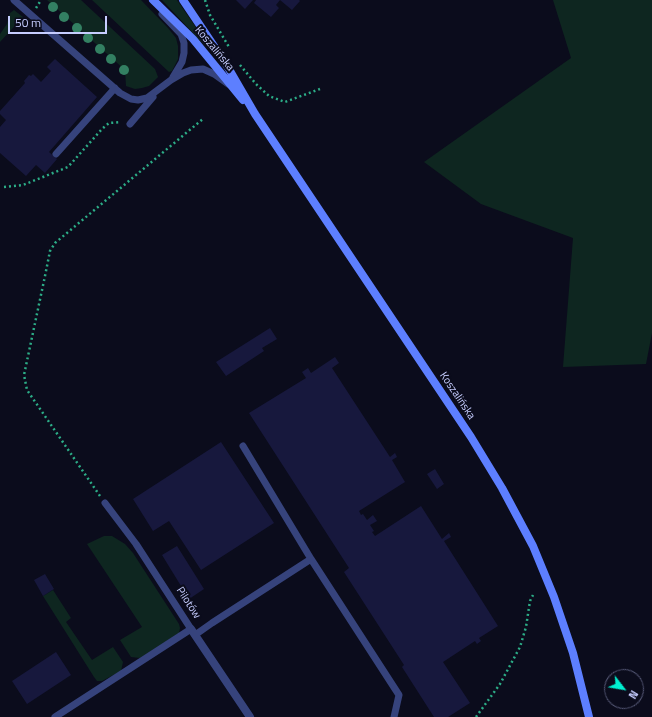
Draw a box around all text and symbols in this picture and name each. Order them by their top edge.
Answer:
scale bar [10,8,109,34]
text: 50 m [15,13,41,32]
street label: Koszalińska [192,24,236,74]
street label: Koszalińska [436,370,478,422]
street label: Pilotów [173,585,203,621]
north arrow [604,669,644,709]
text: N [625,687,642,702]

